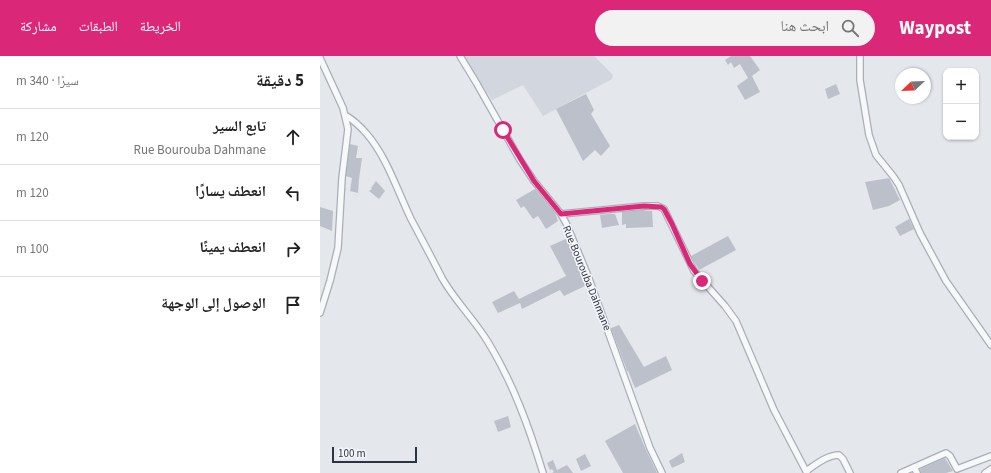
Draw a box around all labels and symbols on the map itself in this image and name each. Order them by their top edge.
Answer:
north arrow [895,68,931,104]
route start [494,121,512,139]
street label: Rue Bourouba Dahmane [559,223,615,333]
route end [693,272,711,290]
scale bar [332,445,417,464]

